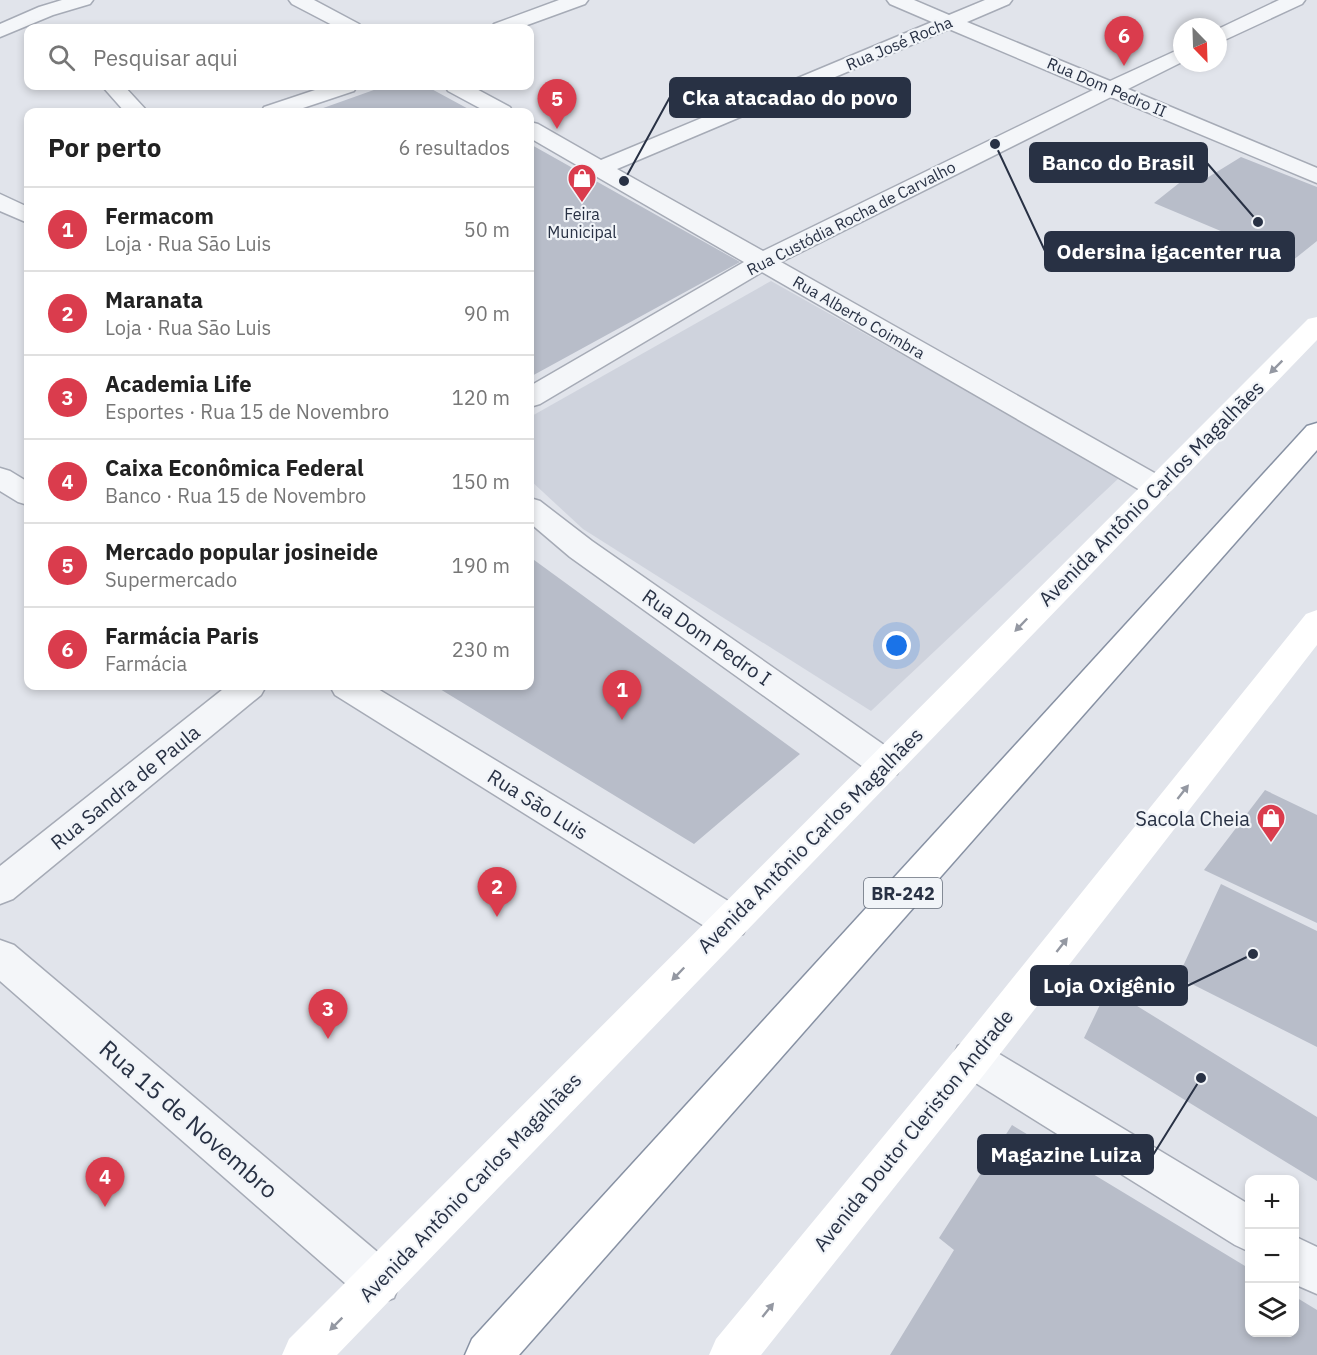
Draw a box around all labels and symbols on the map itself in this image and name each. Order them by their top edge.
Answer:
street label: Rua José Rocha [843,11,956,74]
pin: 6 [1104,16,1144,66]
north arrow [1173,18,1227,72]
street label: Rua Dom Pedro II [1044,53,1170,121]
callout: Cka atacadao do povo [670,78,910,117]
pin: 5 [538,80,576,129]
text: Cka atacadao do povo [682,83,898,111]
callout: Banco do Brasil [1030,143,1207,182]
text: Banco do Brasil [1042,148,1194,176]
street label: Rua Custódia Rocha de Carvalho [743,156,959,280]
shop icon: Feira Municipal [566,162,598,204]
place label: Feira Municipal [547,204,617,242]
callout: Odersina igacenter rua [1045,232,1294,271]
text: Odersina igacenter rua [1057,237,1281,265]
street label: Rua Alberto Coimbra [789,271,929,363]
one-way arrow [1269,359,1283,373]
street label: Avenida Antônio Carlos Magalhães [1032,374,1270,612]
street label: Rua Dom Pedro I [637,582,777,692]
one-way arrow [1014,618,1028,633]
your location [882,631,911,660]
pin: 1 [602,670,642,720]
street label: Rua Sandra de Paula [45,718,206,856]
street label: Avenida Antônio Carlos Magalhães [691,721,929,959]
street label: Rua São Luis [483,762,593,846]
one-way arrow [1176,784,1189,800]
shop icon: Sacola Cheia [1255,802,1287,844]
place label: Sacola Cheia [1135,805,1250,832]
pin: 2 [478,868,516,917]
road number: BR-242 [864,878,942,908]
one-way arrow [1055,937,1068,953]
callout: Loja Oxigênio [1031,966,1187,1005]
one-way arrow [672,967,686,981]
text: Loja Oxigênio [1043,971,1175,999]
pin: 3 [308,990,348,1039]
street label: Avenida Doutor Cleriston Andrade [807,1003,1019,1257]
street label: Rua 15 de Novembro [93,1033,285,1205]
street label: Avenida Antônio Carlos Magalhães [353,1067,587,1307]
callout: Magazine Luiza [978,1135,1153,1174]
text: Magazine Luiza [990,1140,1142,1168]
pin: 4 [86,1158,124,1207]
one-way arrow [762,1302,774,1317]
one-way arrow [330,1316,344,1330]

